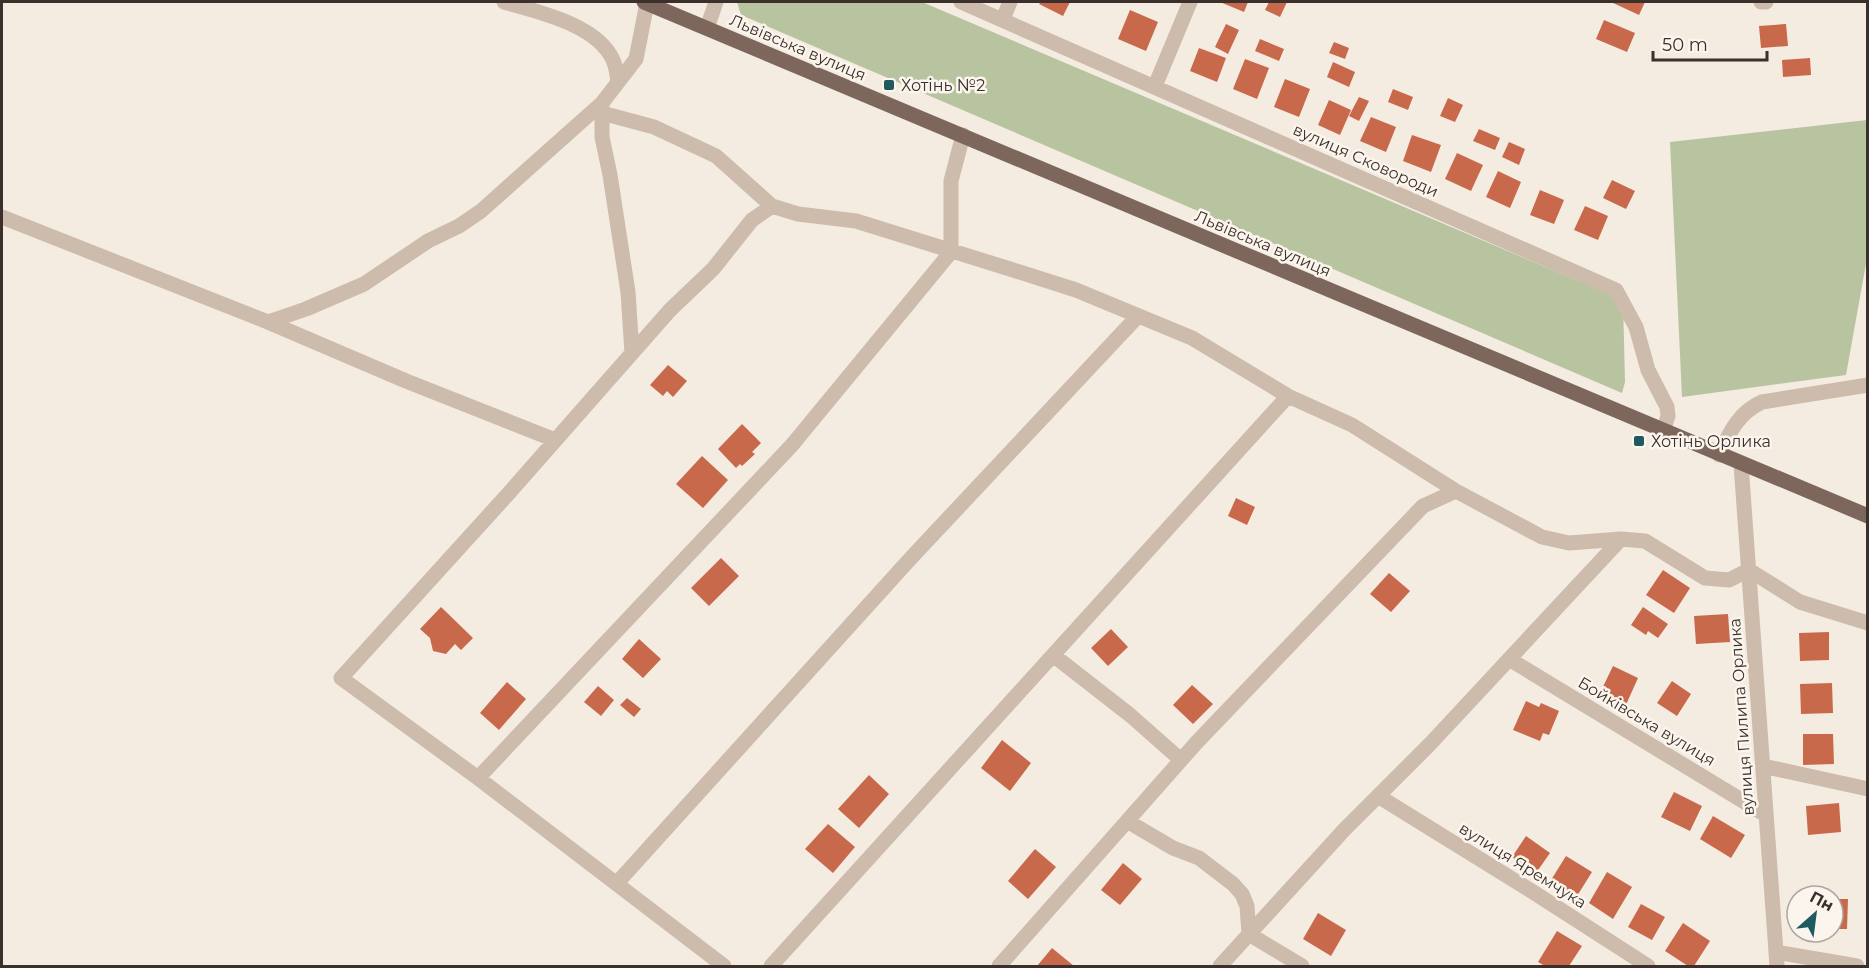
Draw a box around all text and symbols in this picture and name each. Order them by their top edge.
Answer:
street label: Львівська вулиця [727,10,869,85]
scale bar [1653,24,1767,62]
text: 50 m [1662,34,1708,56]
place label: Хотінь №2 [901,76,985,95]
marker: Хотінь №2 [882,78,896,92]
street label: вулиця Сковороди [1290,120,1442,201]
street label: Львівська вулиця [1192,206,1334,281]
place label: Хотінь Орлика [1651,432,1771,451]
marker: Хотінь Орлика [1632,434,1646,448]
street label: вулиця Пилипа Орлика [1725,618,1758,816]
street label: Бойківська вулиця [1575,673,1719,770]
street label: вулиця Яремчука [1456,819,1590,912]
north arrow [1785,884,1845,944]
text: Пн [1807,887,1837,915]

